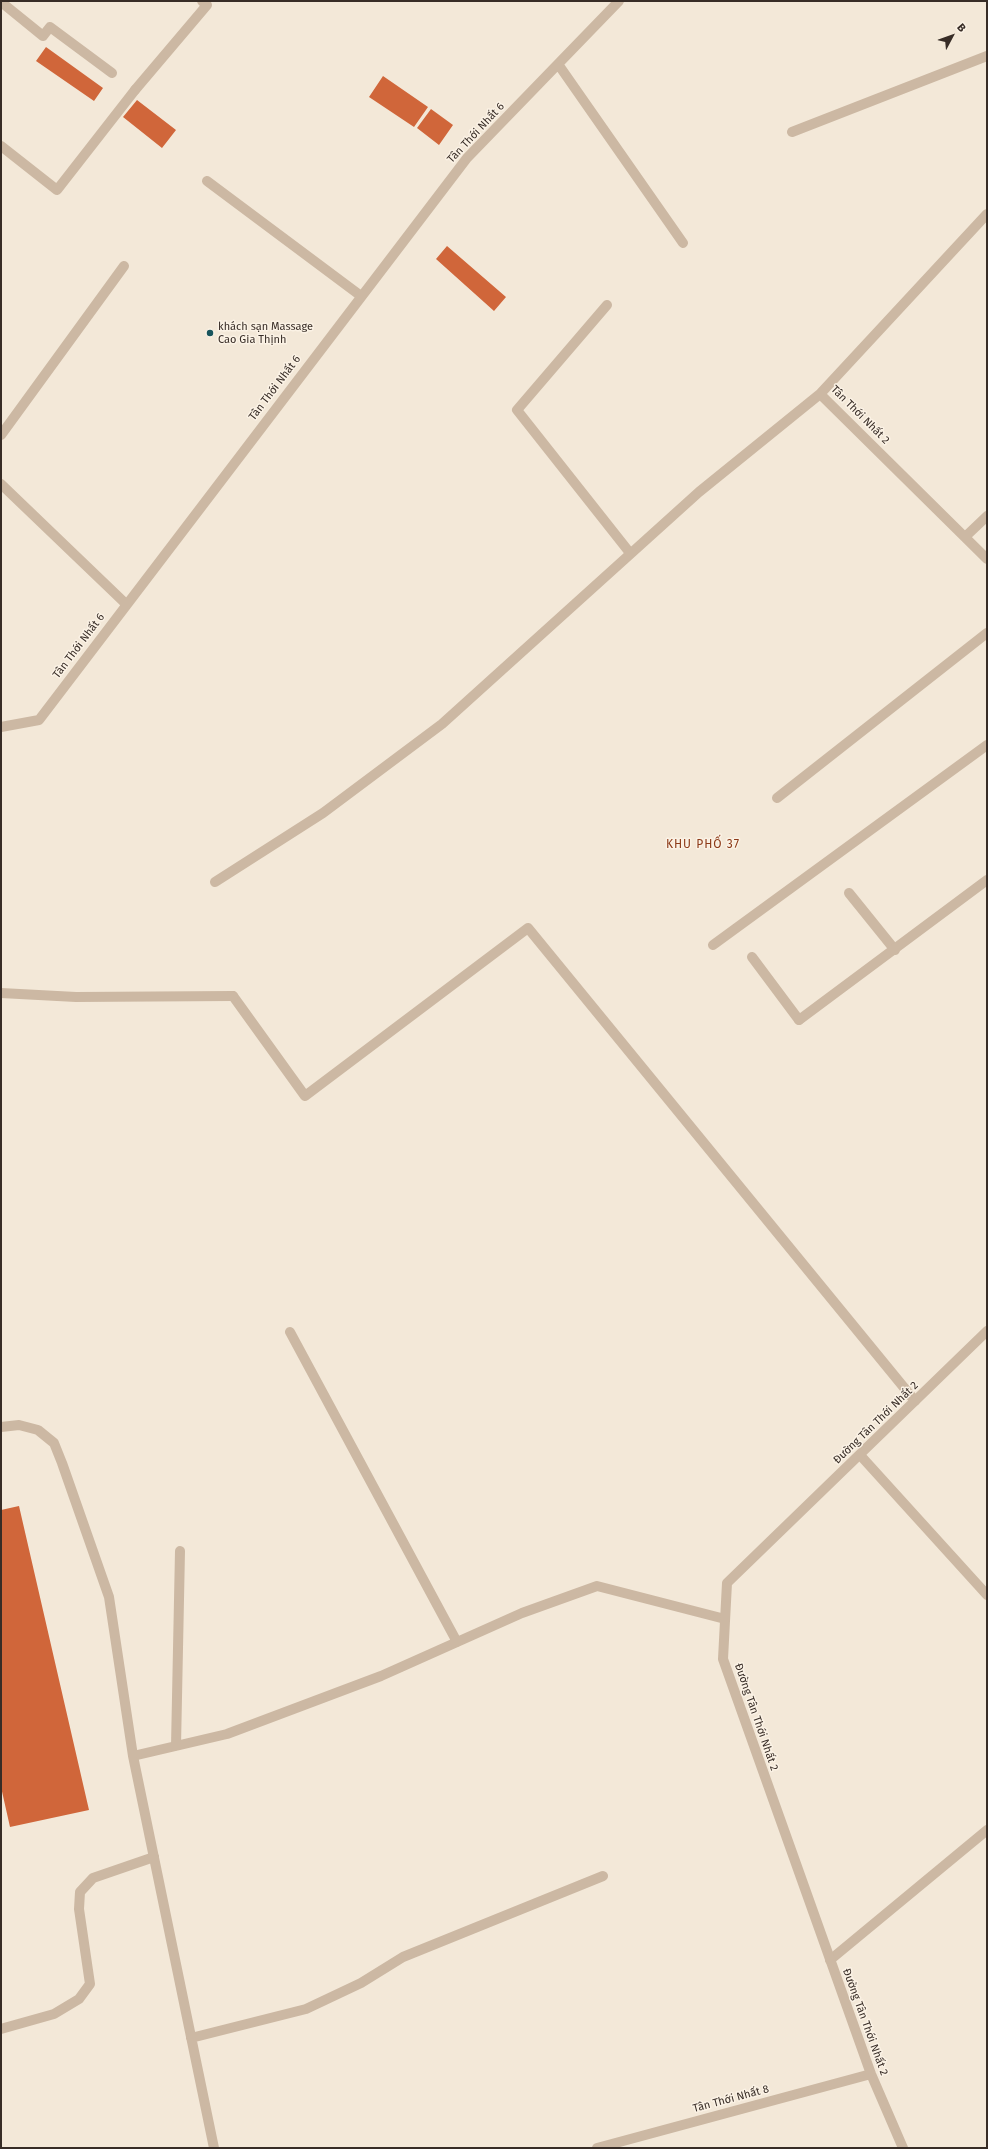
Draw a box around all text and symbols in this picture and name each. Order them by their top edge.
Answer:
north arrow [932,16,972,56]
text: B [954,21,969,35]
street label: Tân Thới Nhất 6 [445,100,507,166]
place label: khách sạn Massage Cao Gia Thịnh [218,320,313,346]
marker: khách sạn Massage Cao Gia Thịnh [205,328,215,338]
street label: Tân Thới Nhất 6 [246,353,304,423]
street label: Tân Thới Nhất 2 [828,383,892,447]
street label: Tân Thới Nhất 6 [50,611,108,681]
district label: KHU PHỐ 37 [666,838,740,852]
street label: Đường Tân Thới Nhất 2 [831,1379,921,1467]
street label: Đường Tân Thới Nhất 2 [731,1662,781,1772]
street label: Đường Tân Thới Nhất 2 [840,1967,890,2077]
street label: Tân Thới Nhất 8 [692,2083,770,2115]

